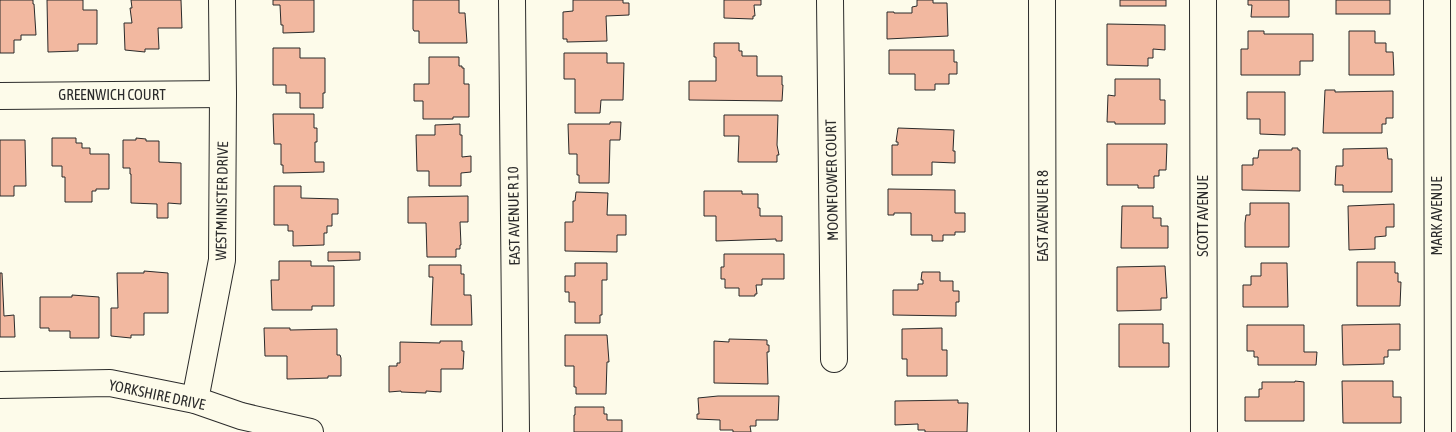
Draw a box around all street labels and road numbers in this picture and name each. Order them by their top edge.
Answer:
street label: GREENWICH COURT [58,86,166,103]
street label: MOONFLOWER COURT [822,119,841,241]
street label: WESTMINISTER DRIVE [212,141,231,261]
street label: EAST AVENUE R 10 [504,166,523,266]
street label: EAST AVENUE R 8 [1034,170,1051,262]
street label: SCOTT AVENUE [1194,175,1211,257]
street label: MARK AVENUE [1428,176,1445,256]
street label: YORKSHIRE DRIVE [107,376,207,413]

